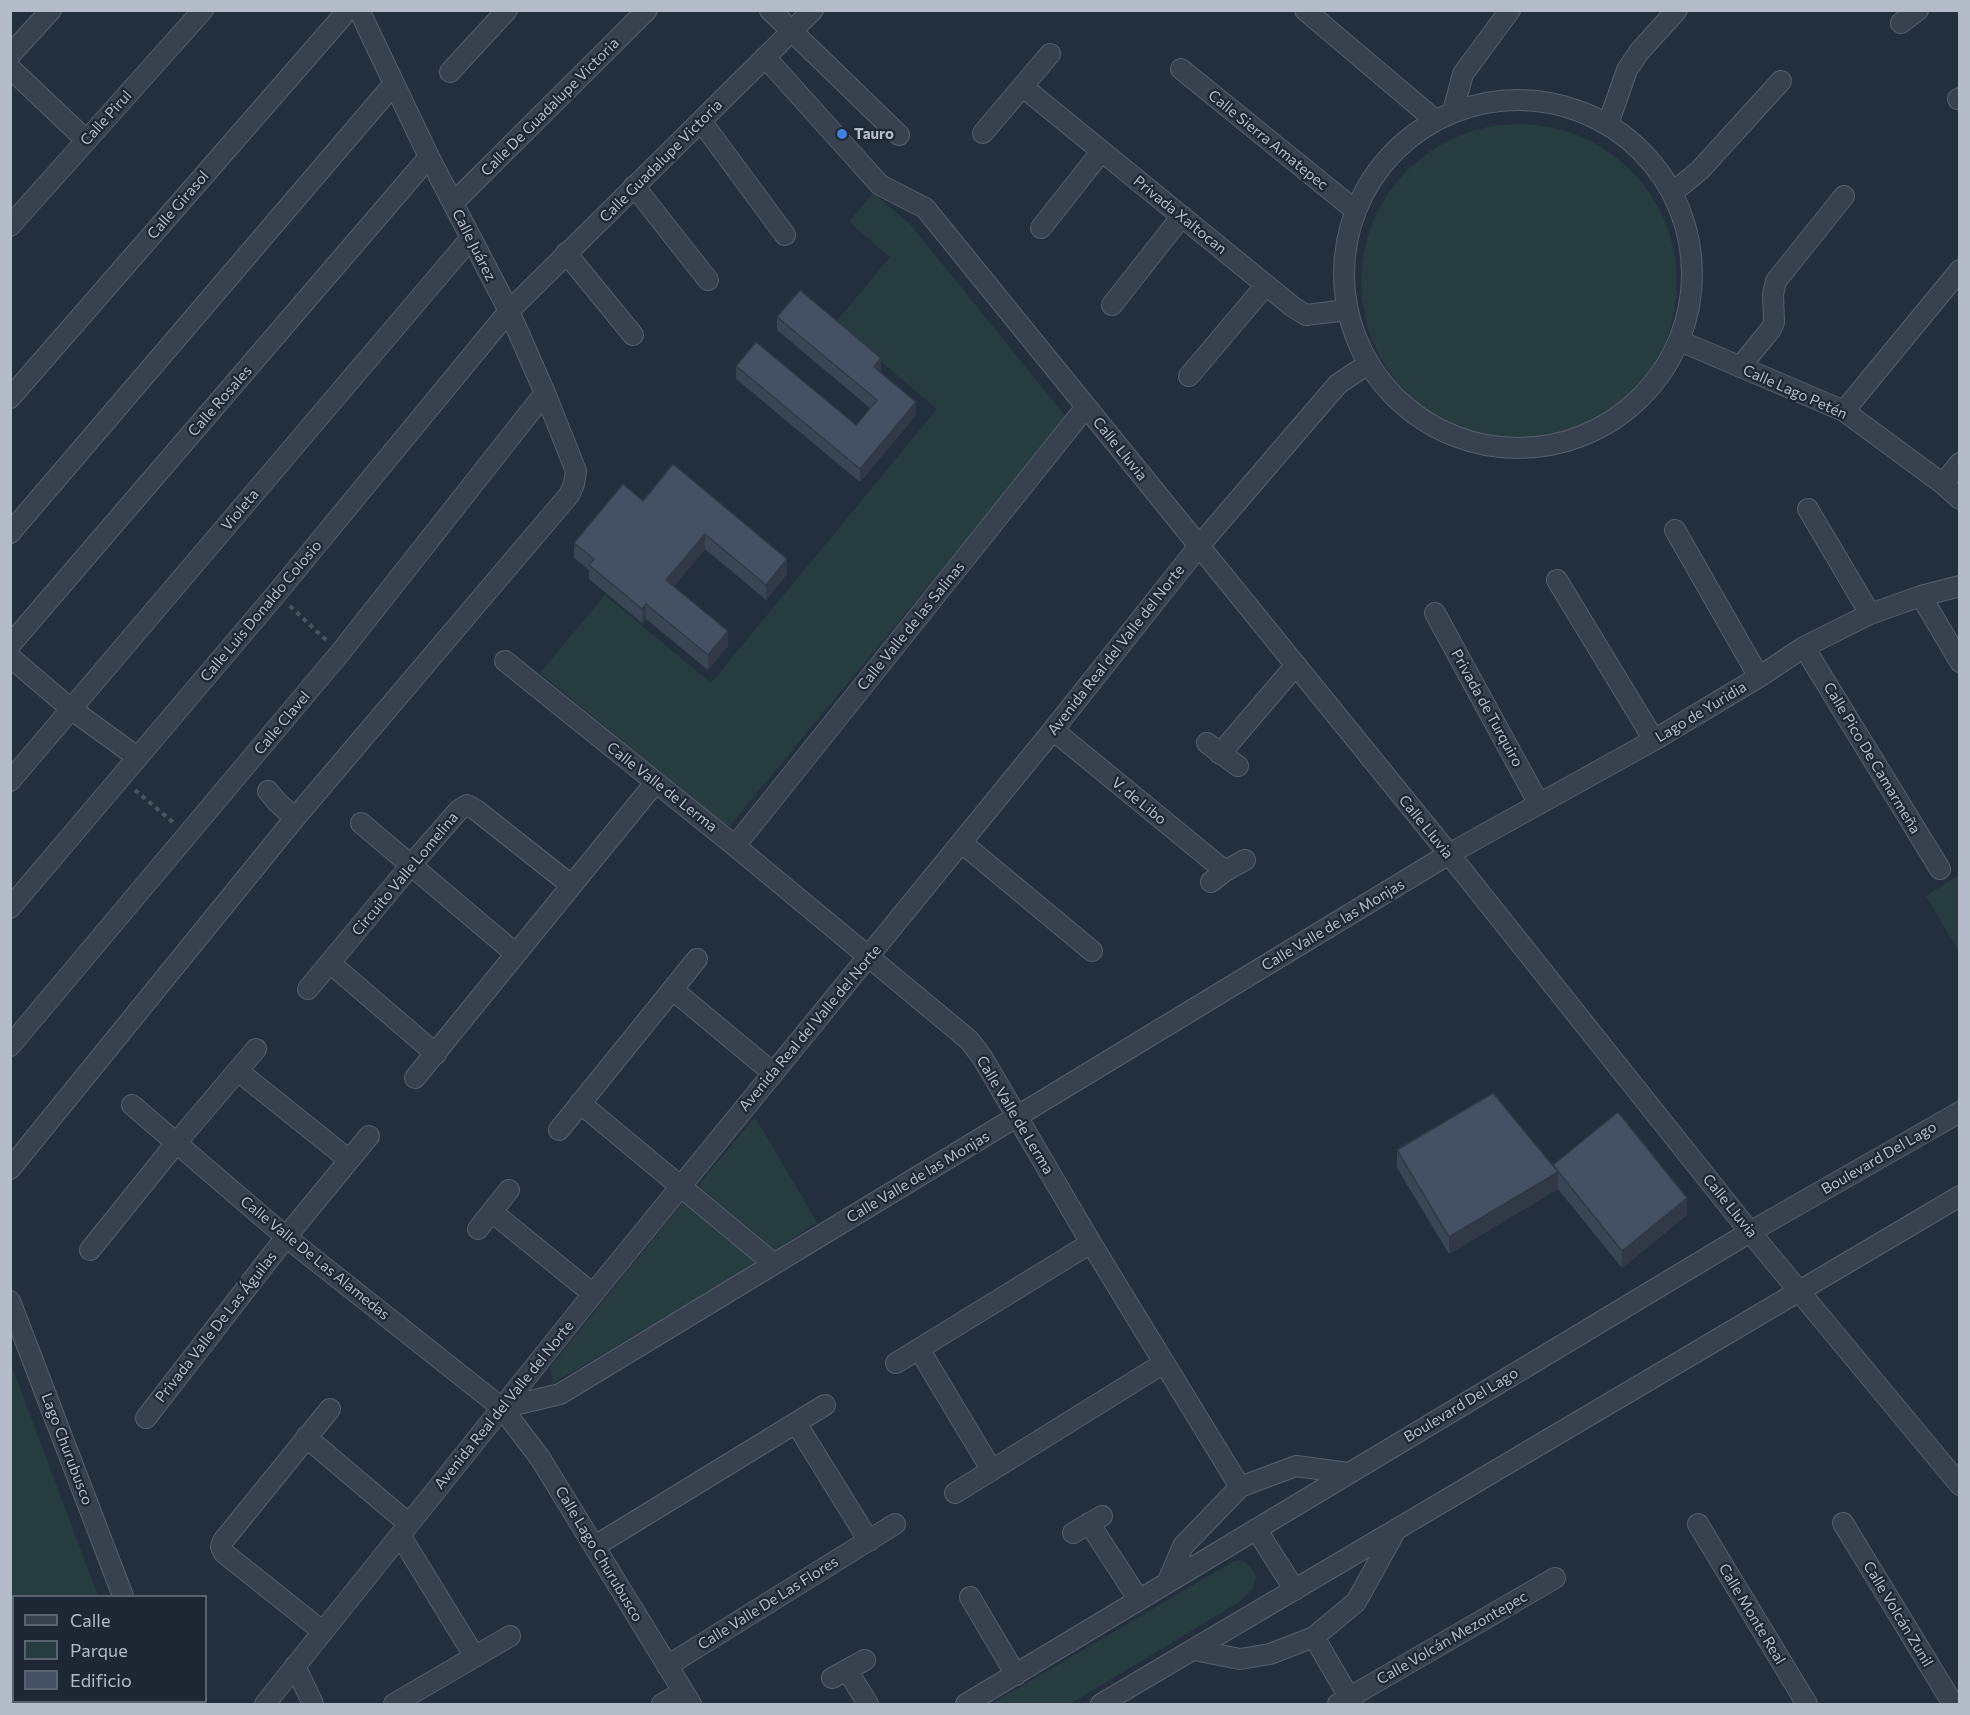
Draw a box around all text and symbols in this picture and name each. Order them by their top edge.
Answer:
street label: Calle De Guadalupe Victoria [477,34,623,180]
street label: Calle Sierra Amatepec [1204,86,1332,194]
street label: Calle Pirul [77,87,135,149]
street label: Calle Guadalupe Victoria [596,96,726,226]
place label: Tauro [854,125,894,143]
marker: Tauro [835,127,849,141]
street label: Calle Girasol [143,167,213,243]
street label: Privada Xaltocan [1130,172,1230,258]
street label: Calle Juárez [448,206,500,284]
street label: Calle Lago Petén [1740,361,1850,423]
street label: Calle Rosales [184,362,256,440]
street label: Calle Lluvia [1089,414,1151,484]
street label: Violeta [217,486,263,534]
street label: Calle Luis Donaldo Colosio [196,537,326,685]
street label: Calle Valle de las Salinas [853,558,969,694]
street label: Avenida Real del Valle del Norte [1044,561,1188,739]
street label: Privada de Turquiro [1447,646,1527,770]
street label: Lago de Yuridia [1652,678,1750,746]
street label: Calle Pico De Camarmeña [1820,679,1924,837]
street label: Calle Clavel [250,688,314,758]
street label: Calle Valle de Lerma [603,738,721,836]
street label: V. de Libo [1108,773,1170,829]
street label: Calle Lluvia [1395,792,1457,862]
street label: Circuito Valle Lomelina [348,809,462,939]
street label: Calle Valle de las Monjas [1258,875,1408,975]
street label: Avenida Real del Valle del Norte [735,941,885,1115]
street label: Calle Valle de Lerma [972,1052,1058,1178]
street label: Boulevard Del Lago [1818,1118,1940,1198]
street label: Calle Valle de las Monjas [843,1127,993,1227]
street label: Calle Lluvia [1699,1171,1761,1241]
street label: Calle Valle De Las Alamedas [237,1192,393,1324]
street label: Privada Valle De Las Águilas [151,1248,281,1406]
street label: Avenida Real del Valle del Norte [430,1317,578,1493]
street label: Boulevard Del Lago [1401,1364,1521,1446]
street label: Lago Churubusco [37,1391,97,1507]
street label: Calle Lago Churubusco [551,1483,647,1625]
street label: Calle Valle De Las Flores [695,1552,841,1654]
street label: Calle Volcán Zunil [1859,1558,1937,1670]
street label: Calle Monte Real [1715,1560,1789,1668]
street label: Calle Volcán Mezontepec [1374,1588,1530,1688]
legend [12,1595,207,1703]
text: Calle [70,1609,110,1631]
text: Parque [70,1639,128,1661]
text: Edificio [70,1669,132,1691]

